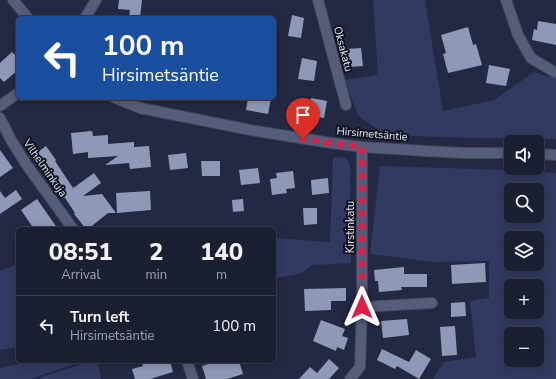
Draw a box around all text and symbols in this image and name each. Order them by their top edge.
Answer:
street label: Oksakatu [330,25,356,73]
text: 100 m [102,27,185,65]
icon: left [36,32,88,84]
text: Hirsimetsäntie [102,63,219,87]
pin [286,98,320,139]
icon: arrive [292,104,314,126]
street label: Hirsimetsäntie [336,123,408,145]
street label: Vilhelminkuja [19,135,70,200]
map controls [504,135,544,367]
button: sound [504,135,544,175]
button: search [504,183,544,223]
street label: Kirstinkatu [343,201,358,253]
button: layers [504,231,544,271]
text: 08:51 [49,236,113,268]
text: 2 [149,236,164,268]
text: 140 [200,236,243,268]
text: Arrival [61,266,100,284]
text: min [146,266,167,284]
text: m [216,266,227,284]
button: + [504,279,544,319]
position arrow [341,286,383,328]
text: Turn left [70,307,129,327]
icon: left [36,315,58,337]
text: 100 m [212,316,256,336]
text: Hirsimetsäntie [70,327,154,345]
button: − [504,327,544,367]

